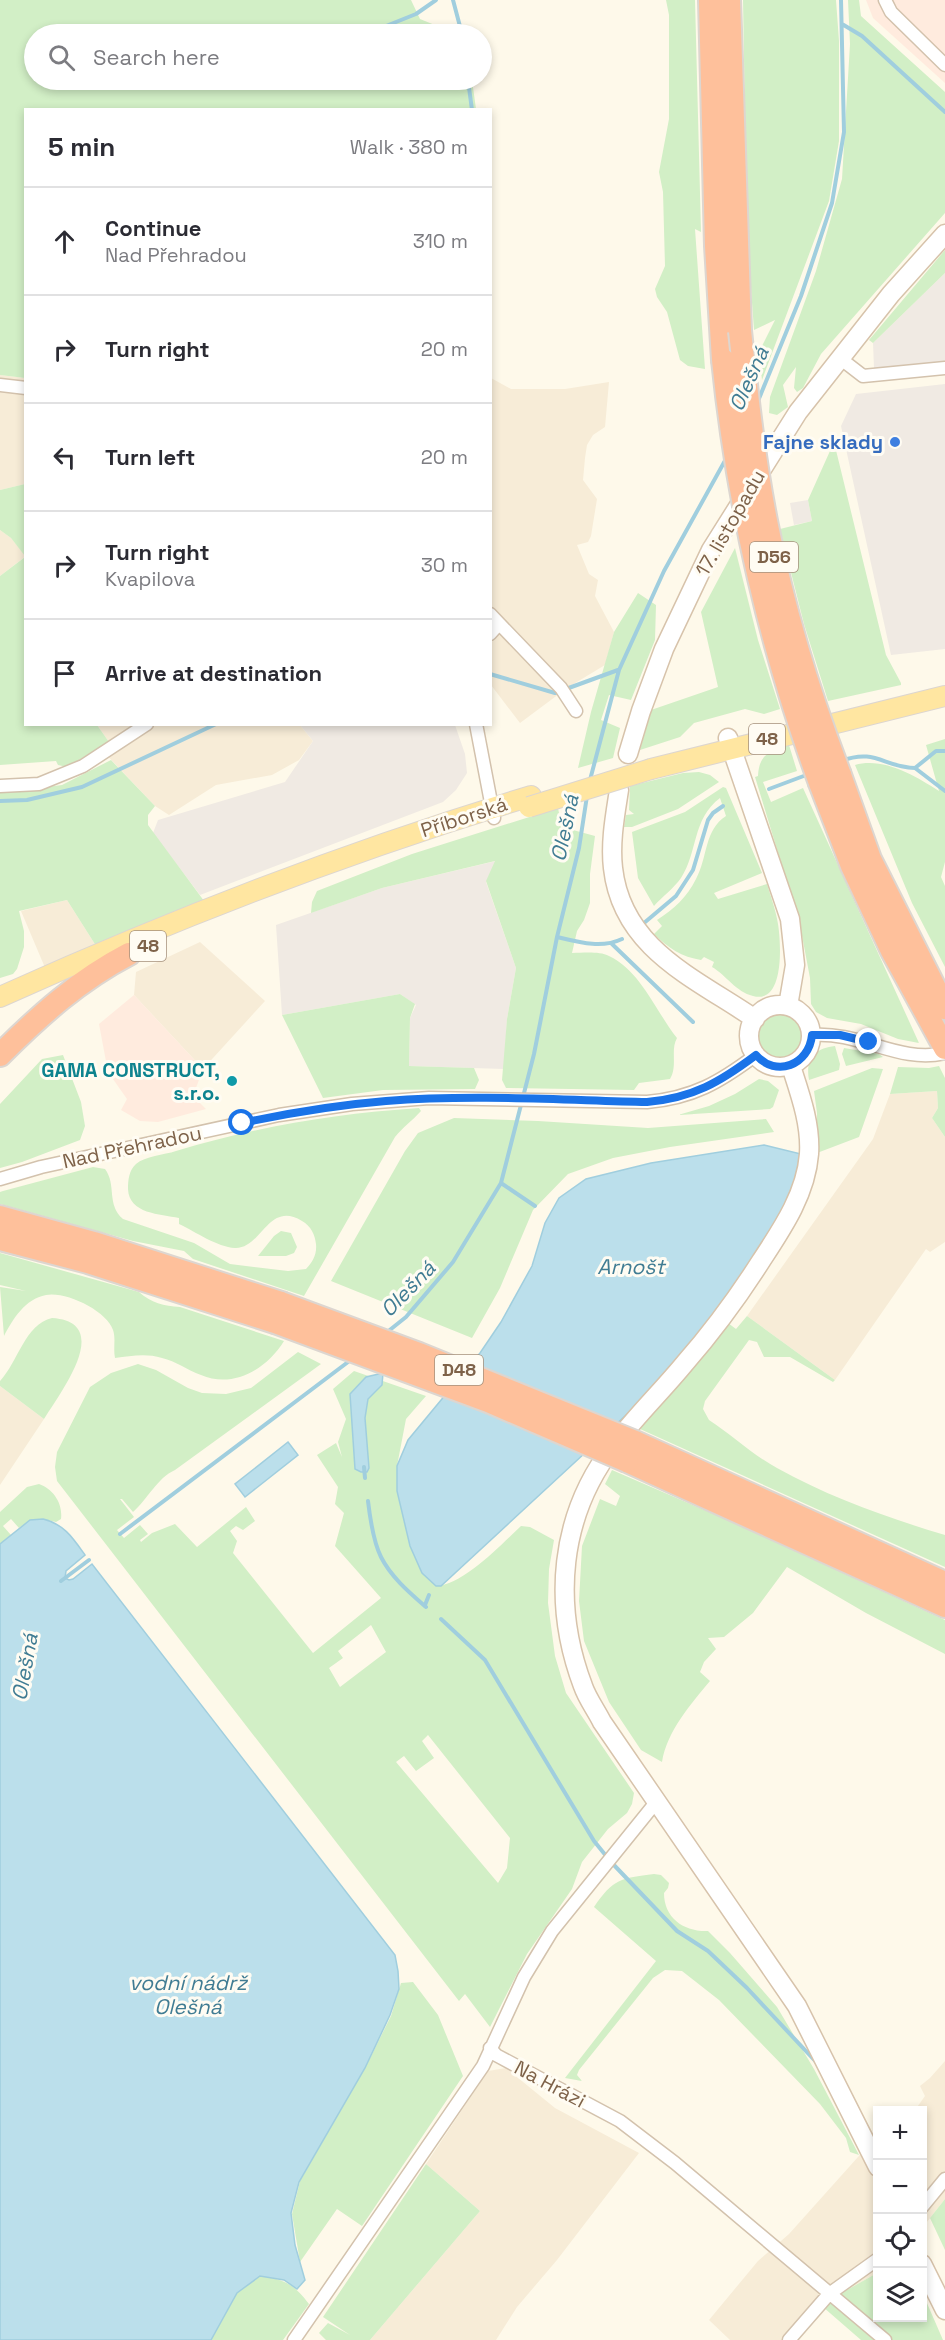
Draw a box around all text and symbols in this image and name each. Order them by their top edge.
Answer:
search box [24,24,492,90]
icon: search [45,41,78,74]
text: Search here [93,43,220,71]
text: 5 min [48,130,115,164]
text: Walk · 380 m [350,134,468,160]
text: Continue [105,214,201,242]
icon: ahead [48,225,81,258]
text: 310 m [413,228,468,254]
text: Nad Přehradou [105,242,247,268]
icon: right [48,333,81,366]
text: Turn right [105,335,210,363]
text: 20 m [421,336,468,362]
water label: Olešná [722,342,775,415]
place label: Fajne sklady [763,429,883,455]
marker: Fajne sklady [888,435,902,449]
icon: left [48,441,81,474]
text: Turn left [105,443,195,471]
text: 20 m [421,444,468,470]
street label: 17. listopadu [689,465,771,581]
text: Turn right [105,538,210,566]
road number: D56 [750,542,798,572]
icon: right [48,549,81,582]
text: 30 m [421,552,468,578]
text: Kvapilova [105,566,195,592]
icon: arrive [48,657,81,690]
text: Arrive at destination [105,659,322,687]
road number: 48 [749,724,785,754]
street label: Příborská [417,791,511,843]
water label: Olešná [544,791,585,864]
road number: 48 [130,931,166,961]
route end [855,1028,881,1054]
place label: GAMA CONSTRUCT, s.r.o. [41,1057,220,1106]
marker: GAMA CONSTRUCT, s.r.o. [225,1074,239,1088]
route start [228,1109,254,1135]
street label: Nad Přehradou [60,1120,204,1174]
water label: Arnošt [597,1253,667,1280]
water label: Olešná [374,1254,441,1322]
road number: D48 [435,1355,483,1385]
water label: Olešná [5,1630,44,1703]
water label: vodní nádrž Olešná [129,1969,249,2020]
street label: Na Hrázi [510,2054,590,2114]
map controls [873,2106,927,2322]
button: + [873,2106,927,2160]
button: − [873,2160,927,2214]
button: locate [873,2214,927,2268]
button: layers [873,2268,927,2322]

